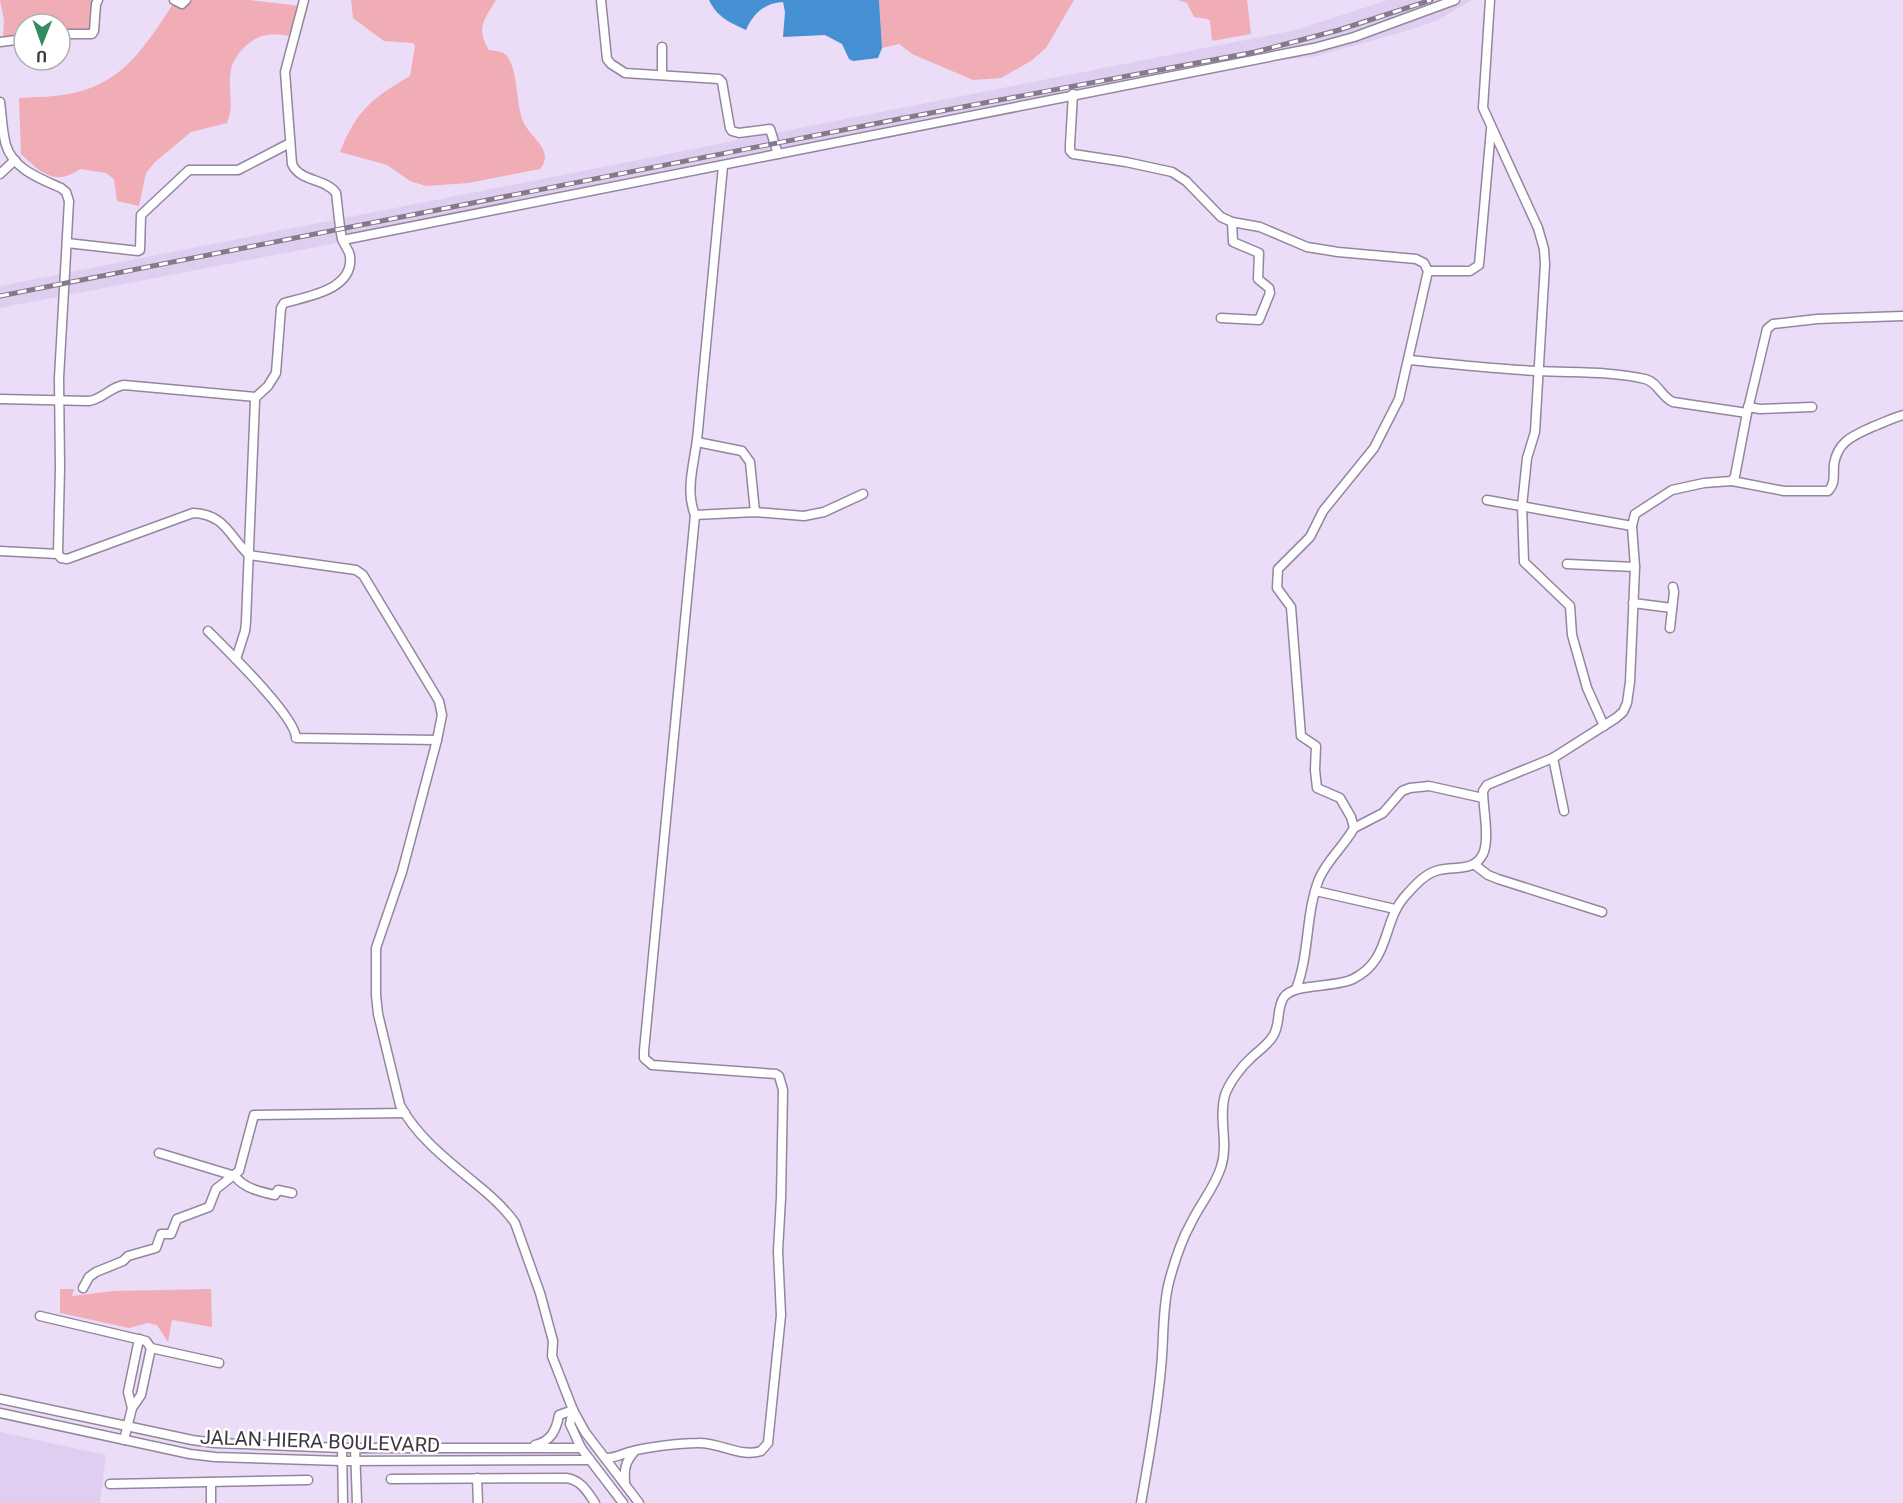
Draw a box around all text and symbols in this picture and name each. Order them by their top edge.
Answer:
north arrow [12,12,72,72]
text: U [36,47,47,66]
street label: JALAN HIERA BOULEVARD [199,1425,441,1457]

